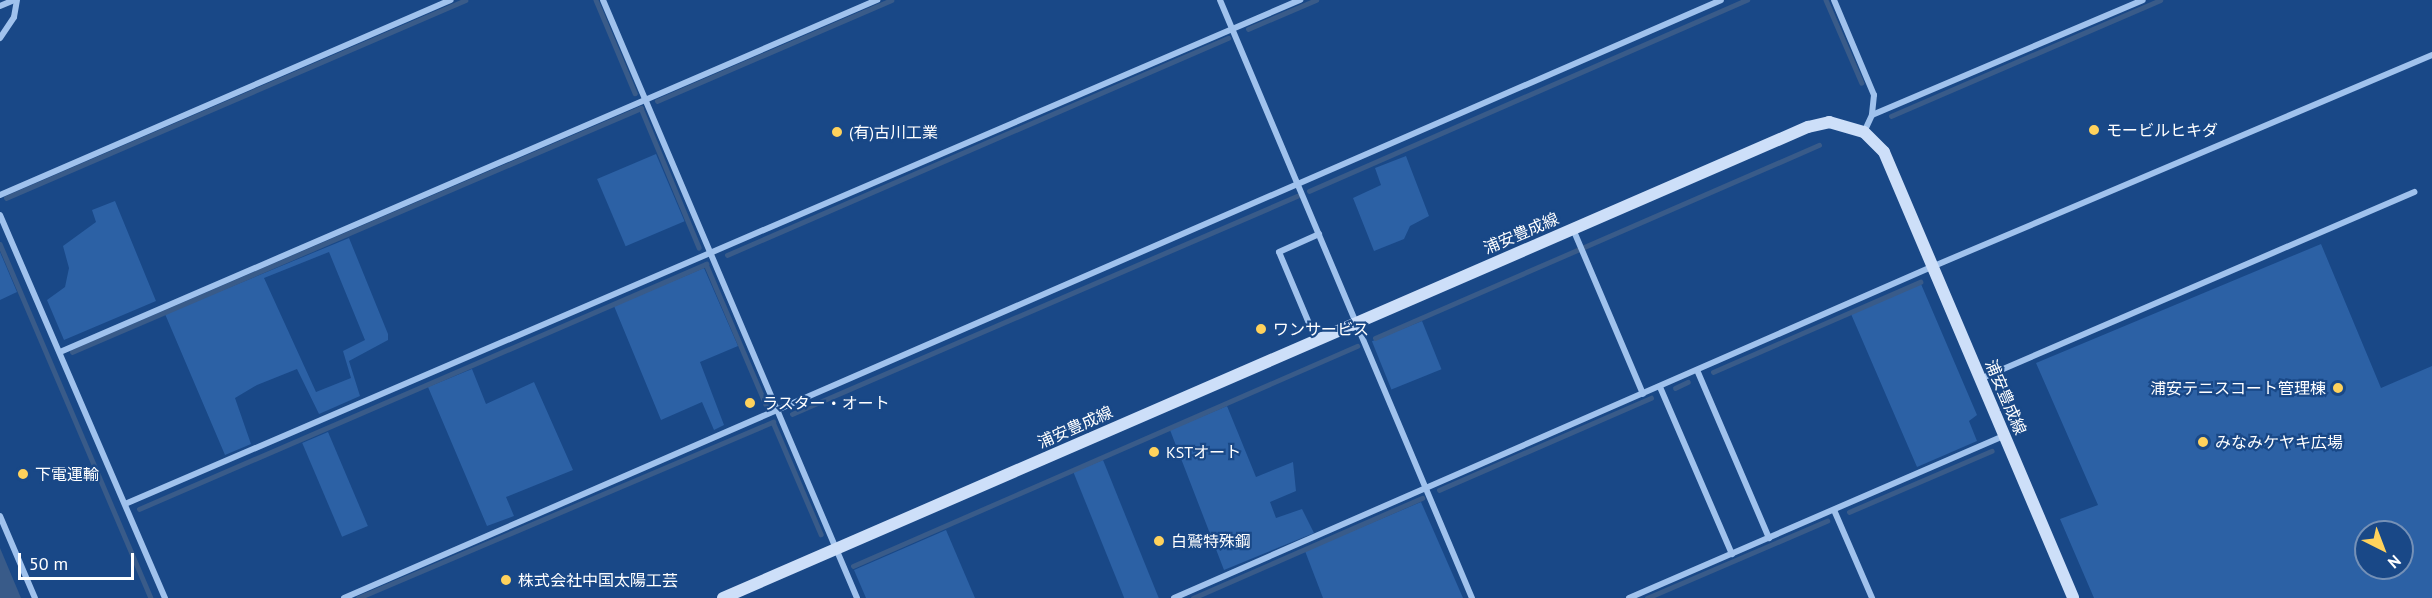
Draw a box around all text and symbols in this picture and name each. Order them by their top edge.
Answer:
place label: モービルヒキダ [2106,120,2218,140]
place label: (有)古川工業 [849,122,938,142]
marker: モービルヒキダ [2087,123,2101,137]
marker: (有)古川工業 [830,125,844,139]
street label: 浦安豊成線 [1480,209,1562,257]
place label: ワンサービス [1273,319,1369,339]
marker: ワンサービス [1254,322,1268,336]
street label: 浦安豊成線 [1982,356,2030,438]
place label: 浦安テニスコート管理棟 [2150,378,2326,398]
marker: 浦安テニスコート管理棟 [2331,381,2345,395]
place label: ラスター・オート [762,393,890,413]
marker: ラスター・オート [743,396,757,410]
street label: 浦安豊成線 [1035,402,1115,452]
place label: みなみケヤキ広場 [2215,432,2343,452]
marker: みなみケヤキ広場 [2196,435,2210,449]
place label: KSTオート [1166,442,1241,462]
marker: KSTオート [1147,445,1161,459]
place label: 下電運輸 [35,464,99,484]
marker: 下電運輸 [16,467,30,481]
north arrow [2354,520,2414,580]
place label: 白鷲特殊鋼 [1171,531,1251,551]
marker: 白鷲特殊鋼 [1152,534,1166,548]
scale bar [21,541,136,579]
text: N [2384,551,2405,573]
text: 50 m [29,552,68,575]
place label: 株式会社中国太陽工芸 [518,570,678,590]
marker: 株式会社中国太陽工芸 [499,573,513,587]

